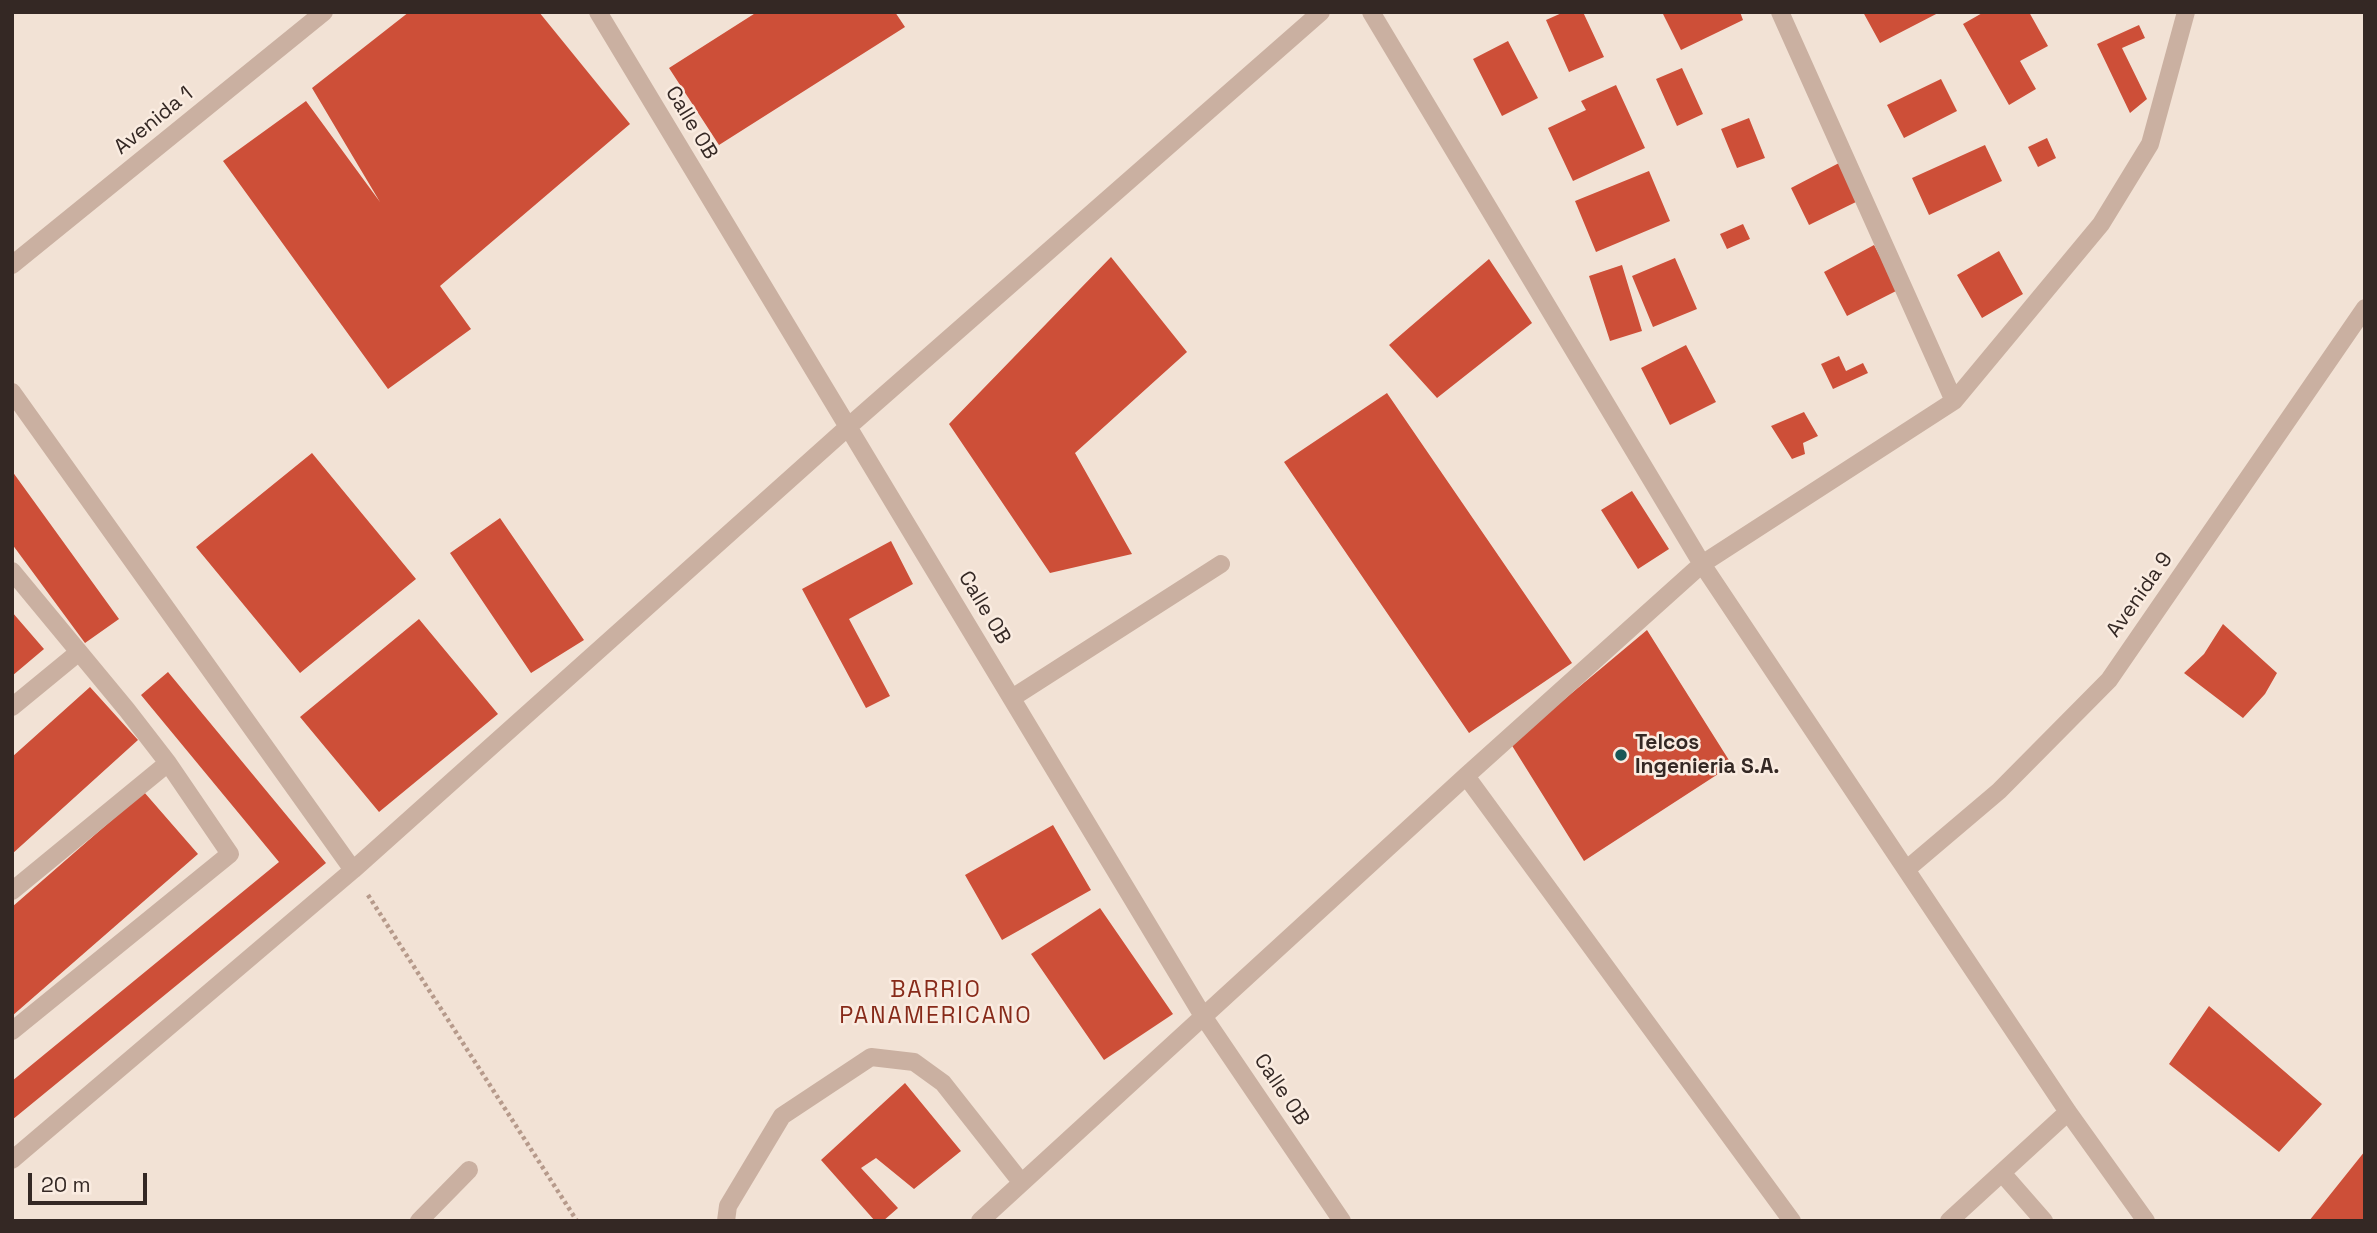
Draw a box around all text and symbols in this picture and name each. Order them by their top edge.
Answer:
street label: Avenida 1 [110,82,198,160]
street label: Calle 0B [659,82,723,164]
street label: Avenida 9 [2102,548,2178,642]
street label: Calle 0B [952,567,1016,649]
place label: Telcos Ingenieria S.A. [1635,730,1780,780]
marker: Telcos Ingenieria S.A. [1613,747,1629,763]
district label: BARRIO PANAMERICANO [841,977,1031,1031]
street label: Calle 0B [1248,1049,1314,1131]
scale bar [32,1160,150,1204]
text: 20 m [41,1171,91,1198]

